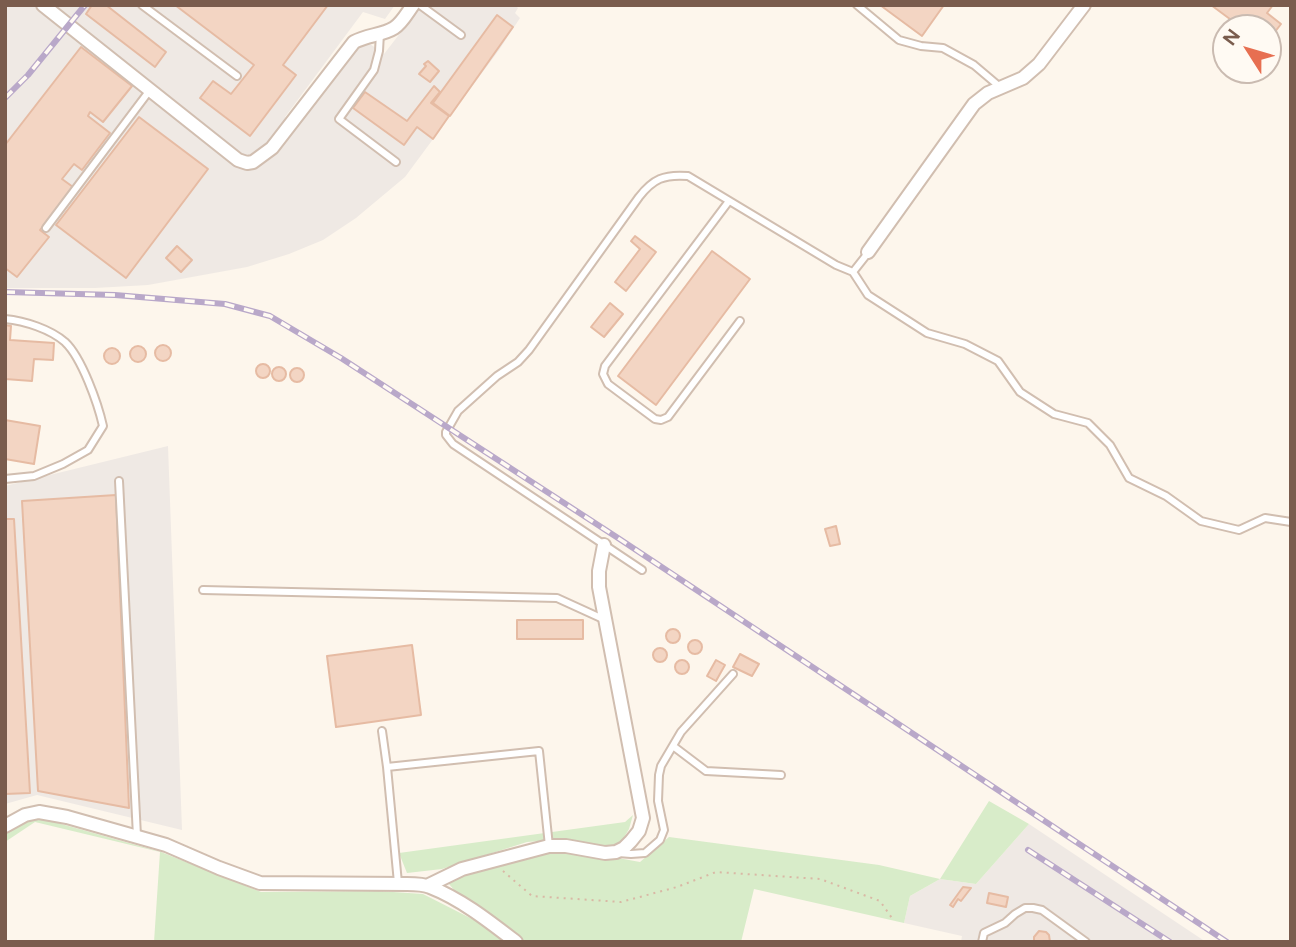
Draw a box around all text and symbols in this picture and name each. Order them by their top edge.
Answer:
north arrow [1212,14,1282,84]
text: N [1218,24,1245,50]

